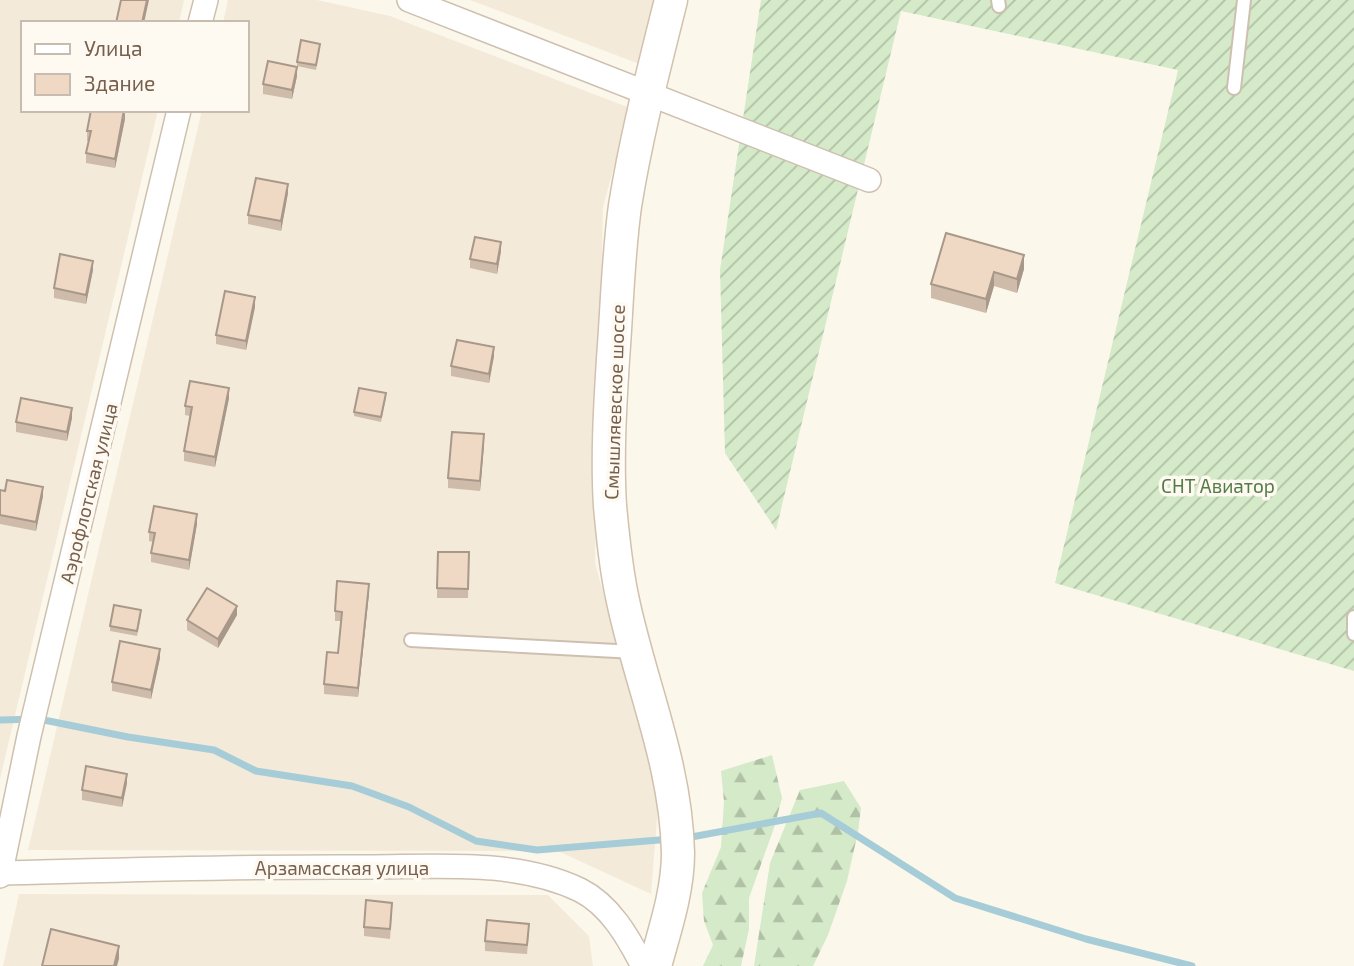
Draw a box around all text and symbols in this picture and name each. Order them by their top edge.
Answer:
legend [21,21,248,112]
text: Улица [84,35,143,60]
text: Здание [84,70,155,95]
street label: Смышляевское шоссе [599,304,629,500]
street label: Аэрофлотская улица [54,400,123,586]
park label: СНТ Авиатор [1161,474,1275,497]
street label: Арзамасская улица [255,856,429,880]

